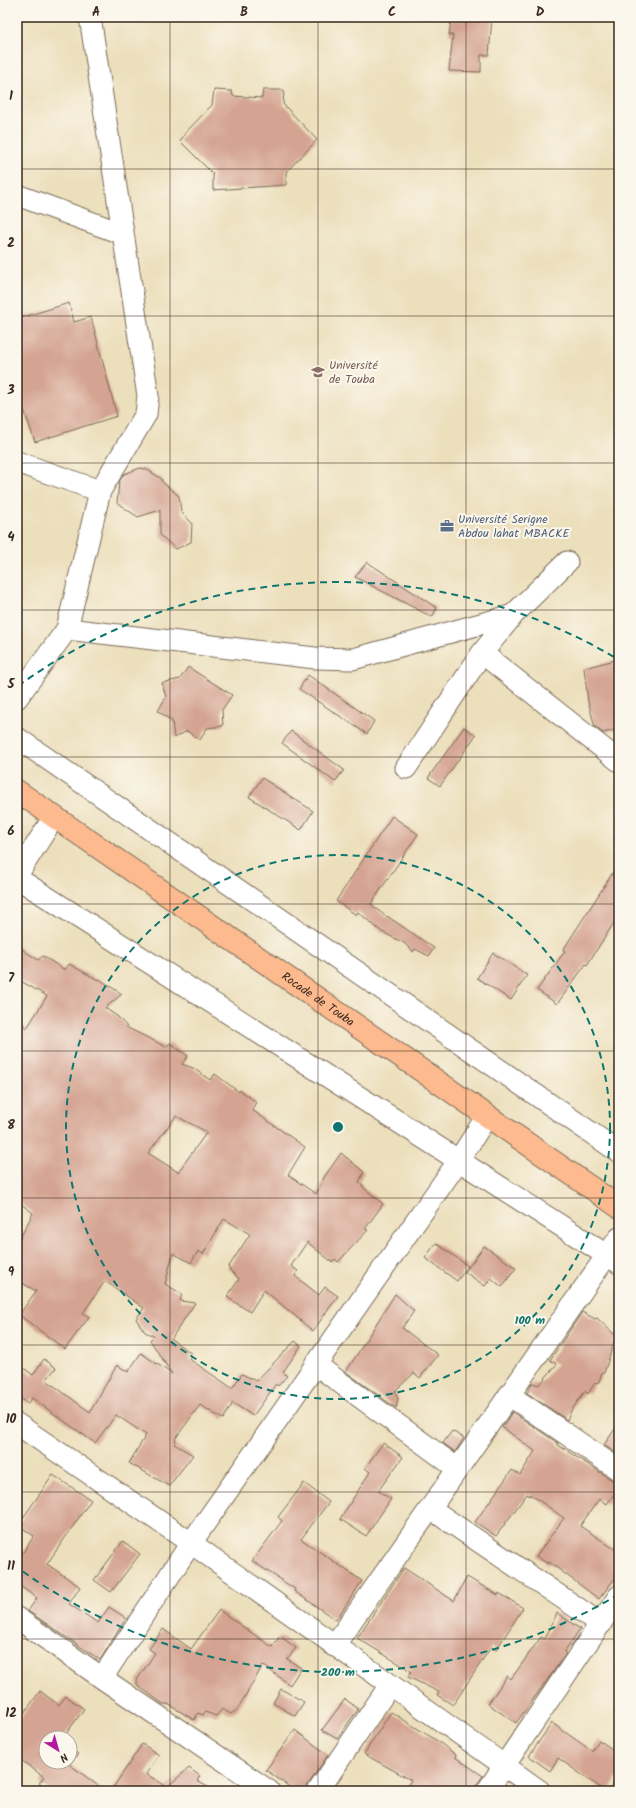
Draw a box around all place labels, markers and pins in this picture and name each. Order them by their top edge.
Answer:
place label: Université de Touba [329,356,378,389]
school or university icon: Université de Touba [310,364,326,380]
place label: Université Serigne Abdou lahat MBACKE [458,510,570,543]
office icon: Université Serigne Abdou lahat MBACKE [439,518,455,534]
centre of rings [331,1120,345,1134]

